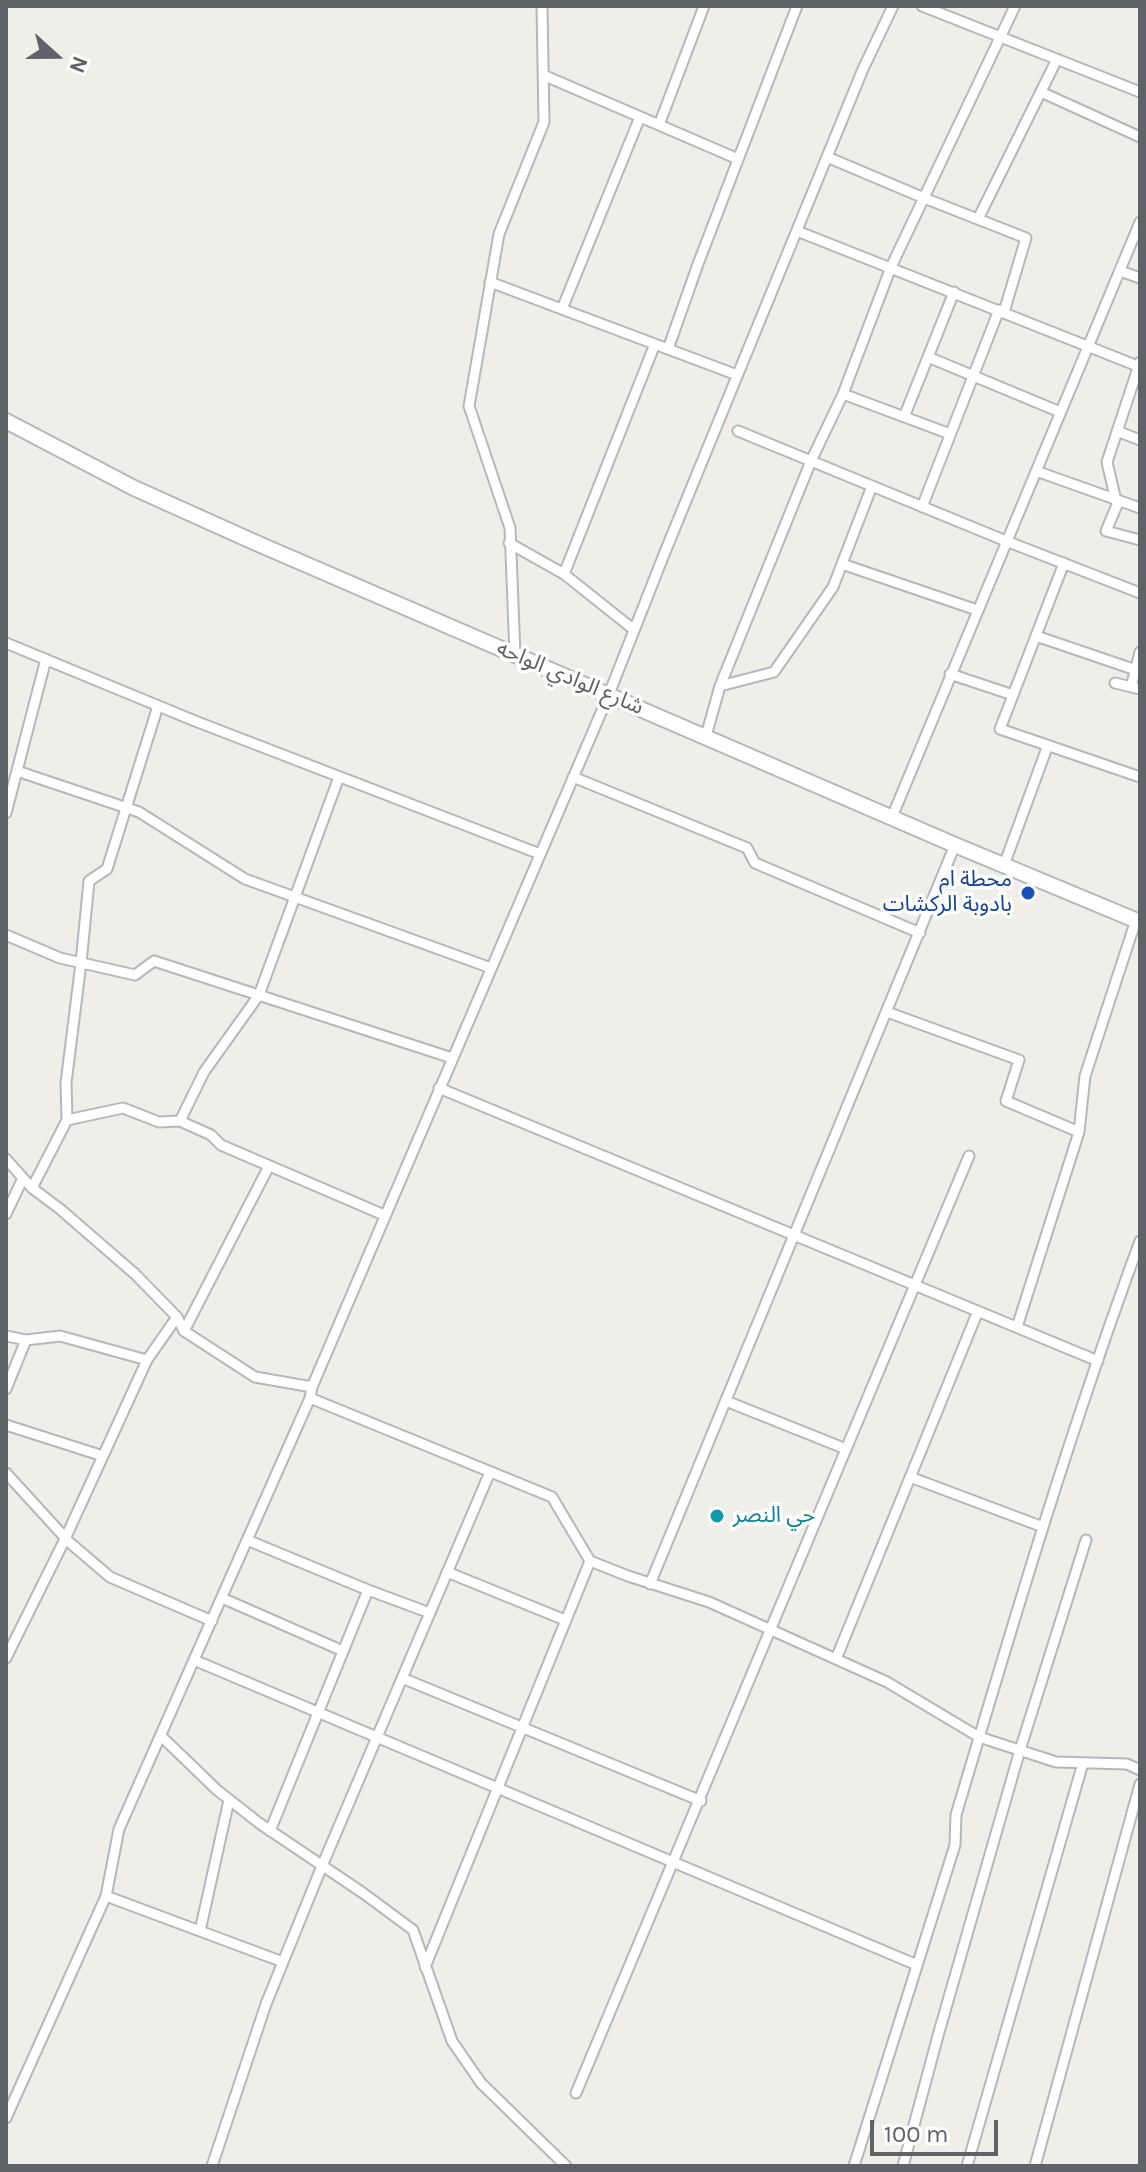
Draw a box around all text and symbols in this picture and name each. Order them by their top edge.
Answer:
north arrow [16,16,96,96]
text: N [63,53,93,77]
street label: شارع الوادي الواحه [492,635,648,721]
place label: محطة ام بادوبة الركشات [883,867,1012,918]
marker: محطة ام بادوبة الركشات [1019,884,1037,902]
place label: حي النصر [733,1503,815,1529]
marker: حي النصر [708,1507,726,1525]
scale bar [874,2104,1002,2154]
text: 100 m [884,2120,949,2148]

